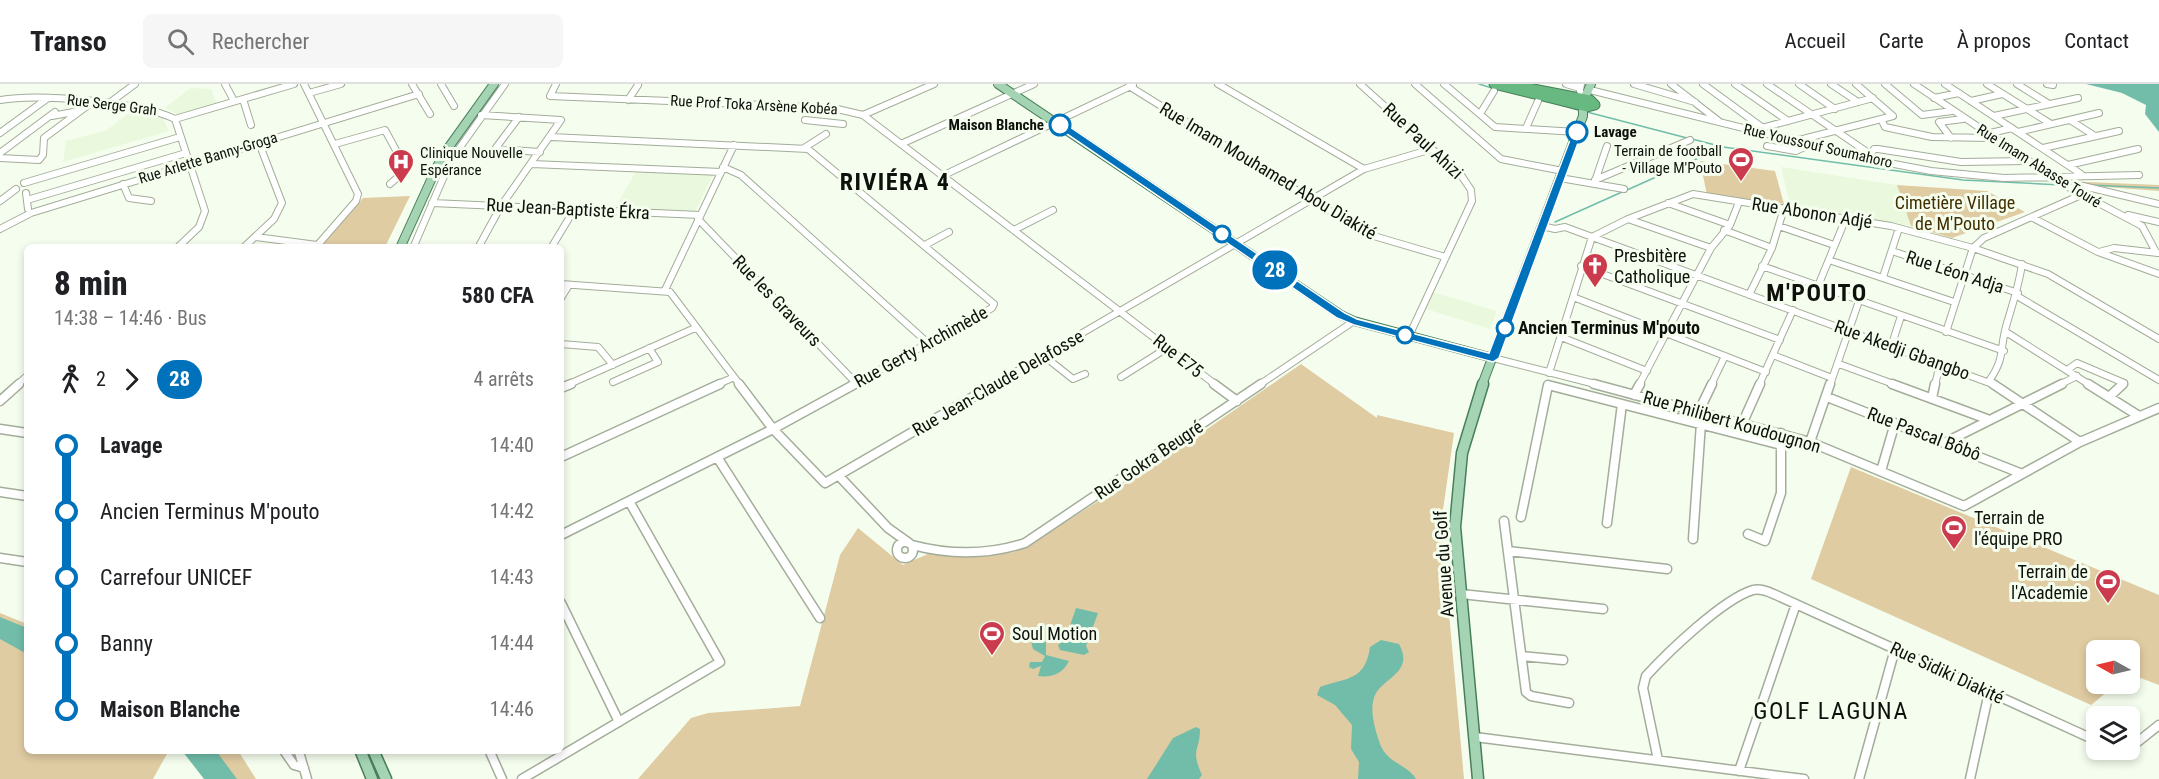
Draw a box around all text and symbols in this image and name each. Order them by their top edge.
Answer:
search box [143,14,563,68]
text: Transo [30,25,107,58]
icon: search [164,25,197,58]
text: Rechercher [212,29,309,54]
text: Accueil [1785,29,1846,53]
text: Carte [1879,29,1924,53]
text: À propos [1957,29,2031,53]
text: Contact [2064,29,2129,53]
street label: Rue Serge Grah [66,91,158,119]
street label: Rue Prof Toka Arsène Kobéa [670,92,838,118]
street label: Rue Imam Mouhamed Abou Diakité [1156,97,1380,244]
street label: Rue Paul Ahizi [1379,98,1468,183]
marker: Maison Blanche [1049,114,1071,136]
place label: Maison Blanche [949,116,1044,134]
street label: Rue Youssouf Soumahoro [1742,120,1894,172]
street label: Rue Imam Abasse Touré [1974,120,2104,212]
marker: Lavage [1566,121,1588,143]
place label: Lavage [1594,123,1637,141]
street label: Rue Arlette Banny-Groga [137,128,279,188]
place label: Terrain de football - Village M'Pouto [1614,142,1722,177]
place label: Clinique Nouvelle Espérance [420,144,523,179]
sports icon: Terrain de football - Village M'Pouto [1726,145,1756,183]
hospital icon: Clinique Nouvelle Espérance [386,147,416,185]
district label: RIVIÉRA 4 [840,168,950,196]
park label: Cimetière Village de M'Pouto [1895,192,2015,234]
street label: Rue Abonon Adjé [1750,193,1874,232]
street label: Rue Jean-Baptiste Ékra [486,194,650,223]
unlabelled marker [1213,225,1231,243]
place label: Presbitère Catholique [1614,245,1690,287]
street label: Rue Léon Adja [1904,246,2007,297]
line badge: 28 [1248,250,1302,290]
street label: Rue les Graveurs [729,251,826,351]
church icon: Presbitère Catholique [1580,251,1610,289]
text: 28 [1264,258,1286,282]
text: 8 min [54,264,128,303]
district label: M'POUTO [1766,279,1868,307]
text: 580 CFA [461,283,534,308]
street label: Rue Gerty Archimède [851,301,991,392]
text: 14:38 – 14:46 · Bus [54,306,207,330]
street label: Rue Akedji Gbangbo [1832,315,1973,384]
place label: Ancien Terminus M'pouto [1518,317,1700,338]
marker: Ancien Terminus M'pouto [1496,319,1514,337]
street label: Rue Jean-Claude Delafosse [909,325,1087,440]
unlabelled marker [1396,326,1414,344]
street label: Rue E75 [1149,330,1208,382]
icon: walk [54,363,87,396]
icon: forward [115,363,148,396]
text: 2 [96,367,106,391]
text: 28 [169,367,190,391]
text: 4 arrêts [474,367,534,391]
street label: Rue Philibert Koudougnon [1641,386,1823,457]
street label: Rue Pascal Bôbô [1865,402,1984,465]
street label: Rue Gokra Beugré [1091,416,1207,504]
text: Lavage [100,433,162,458]
text: 14:40 [490,433,534,457]
text: Ancien Terminus M'pouto [100,499,320,524]
text: 14:42 [490,499,534,523]
place label: Terrain de l'équipe PRO [1974,507,2063,549]
street label: Avenue du Golf [1429,510,1458,618]
sports icon: Terrain de l'équipe PRO [1939,513,1969,551]
place label: Terrain de l'Academie [2011,561,2088,603]
text: Carrefour UNICEF [100,565,252,590]
text: 14:43 [490,565,534,589]
sports icon: Terrain de l'Academie [2093,567,2123,605]
sports icon: Soul Motion [977,619,1007,657]
place label: Soul Motion [1012,623,1097,644]
text: Banny [100,631,153,656]
text: 14:44 [490,631,534,655]
street label: Rue Sidiki Diakité [1887,637,2007,708]
north arrow [2086,640,2140,694]
map controls [2086,640,2140,760]
text: Maison Blanche [100,697,240,722]
text: 14:46 [490,697,534,721]
district label: GOLF LAGUNA [1753,697,1909,725]
button: layers [2086,706,2140,760]

